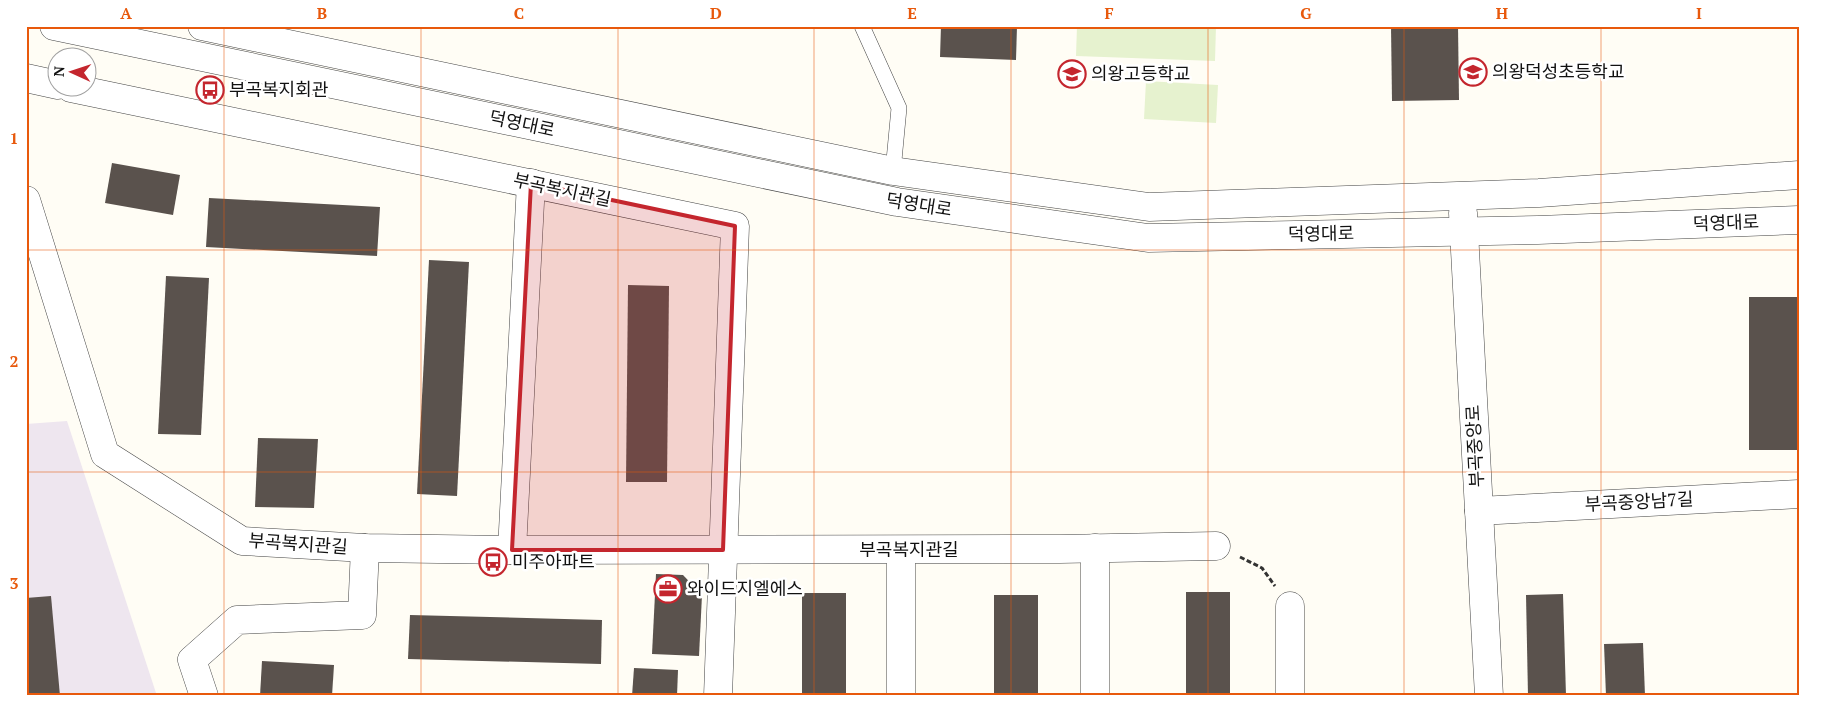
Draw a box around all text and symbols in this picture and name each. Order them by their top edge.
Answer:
text: A [120,2,132,24]
text: B [317,2,327,24]
text: C [514,2,524,24]
text: D [710,2,722,24]
text: E [907,2,917,24]
text: F [1104,2,1114,24]
text: G [1300,2,1312,24]
text: H [1496,2,1508,24]
text: I [1696,2,1702,24]
north arrow [48,48,98,98]
school or university icon: 의왕덕성초등학교 [1458,57,1488,87]
school or university icon: 의왕고등학교 [1057,59,1087,89]
place label: 의왕덕성초등학교 [1492,59,1624,83]
place label: 의왕고등학교 [1091,61,1190,85]
text: N [49,65,68,77]
bus stop icon: 부곡복지회관 [195,75,225,105]
place label: 부곡복지회관 [229,77,329,101]
street label: 덕영대로 [487,104,557,142]
text: 1 [9,127,19,149]
street label: 부곡복지관길 [511,167,613,211]
street label: 덕영대로 [885,187,954,221]
street label: 덕영대로 [1692,209,1759,235]
street label: 덕영대로 [1288,220,1354,246]
text: 2 [9,350,19,372]
street label: 부곡중앙로 [1460,404,1488,488]
street label: 부곡중앙남7길 [1584,486,1694,516]
street label: 부곡복지관길 [248,528,348,558]
street label: 부곡복지관길 [859,537,959,561]
bus stop icon: 미주아파트 [478,547,508,577]
place label: 미주아파트 [512,549,595,573]
text: 3 [9,572,19,594]
office icon: 와이드지엘에스 [653,574,683,604]
place label: 와이드지엘에스 [687,576,803,600]

